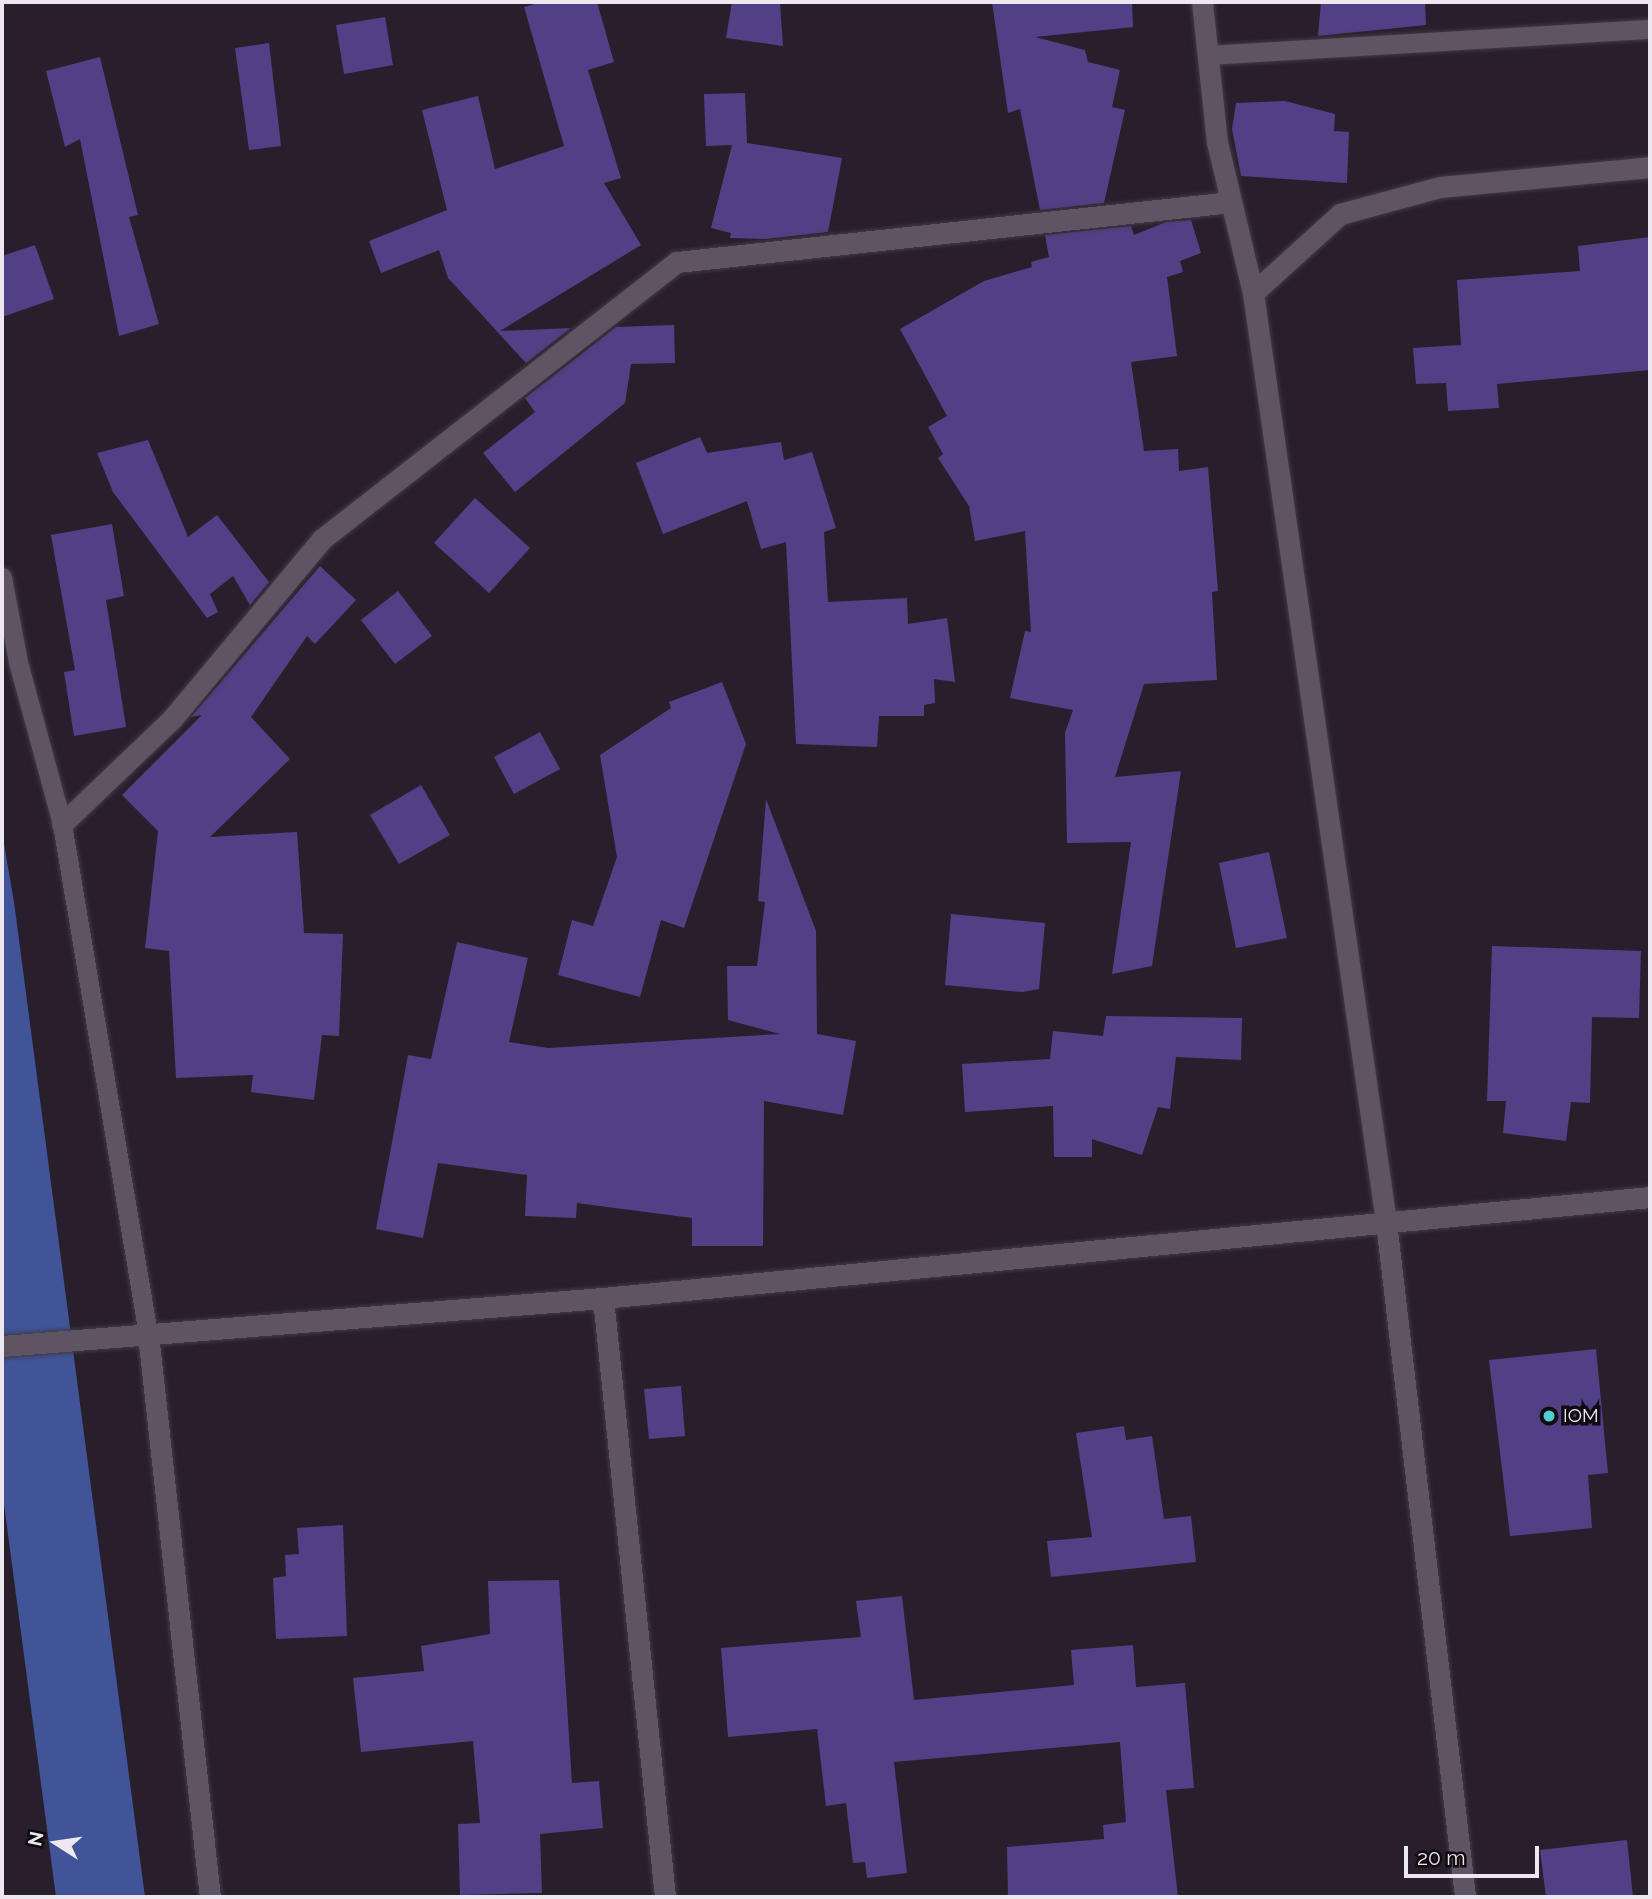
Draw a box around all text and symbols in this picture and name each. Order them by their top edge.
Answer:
place label: IOM [1563,1405,1599,1427]
marker: IOM [1541,1408,1557,1424]
north arrow [21,1808,91,1878]
text: N [23,1829,48,1848]
scale bar [1407,1832,1542,1876]
text: 20 m [1417,1845,1465,1870]

